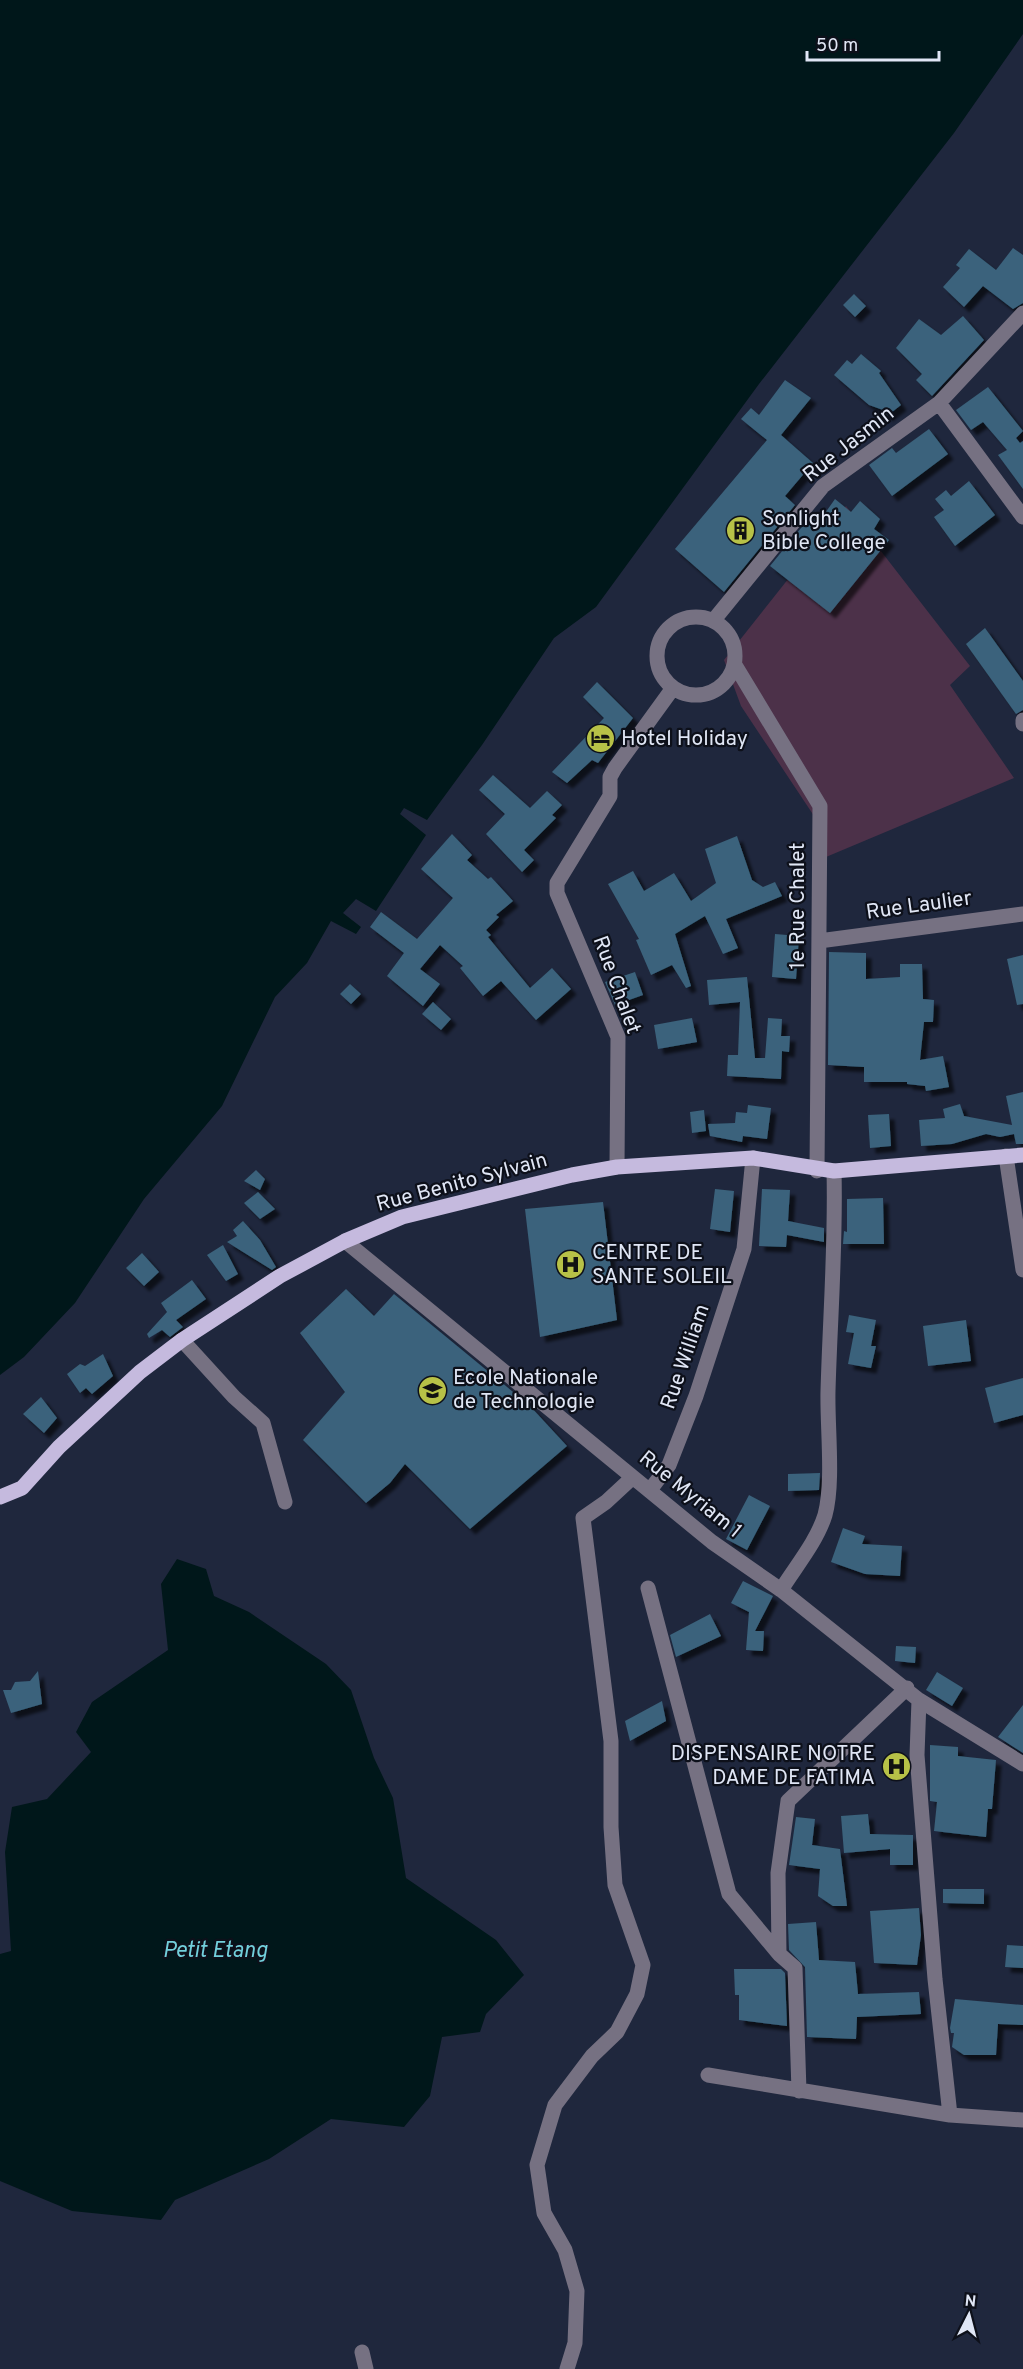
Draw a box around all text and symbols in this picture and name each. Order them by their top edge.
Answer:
scale bar [807,24,939,62]
text: 50 m [816,35,858,58]
street label: Rue Jasmin [798,401,900,489]
place label: Sonlight Bible College [762,506,886,557]
building icon: Sonlight Bible College [725,515,757,547]
hotel icon: Hotel Holiday [584,723,616,755]
place label: Hotel Holiday [621,726,748,753]
street label: 1e Rue Chalet [785,843,812,969]
street label: Rue Laulier [864,885,974,927]
street label: Rue Chalet [586,932,646,1038]
street label: Rue Benito Sylvain [374,1147,550,1219]
place label: CENTRE DE SANTE SOLEIL [592,1240,732,1291]
hospital icon: CENTRE DE SANTE SOLEIL [555,1249,587,1281]
street label: Rue William [655,1301,717,1413]
place label: Ecole Nationale de Technologie [453,1365,598,1416]
school or university icon: Ecole Nationale de Technologie [416,1374,448,1406]
street label: Rue Myriam 1 [633,1445,747,1545]
place label: DISPENSAIRE NOTRE DAME DE FATIMA [671,1741,875,1792]
hospital icon: DISPENSAIRE NOTRE DAME DE FATIMA [880,1750,912,1782]
water label: Petit Etang [163,1938,268,1965]
north arrow [939,2285,999,2345]
text: N [964,2292,977,2313]

